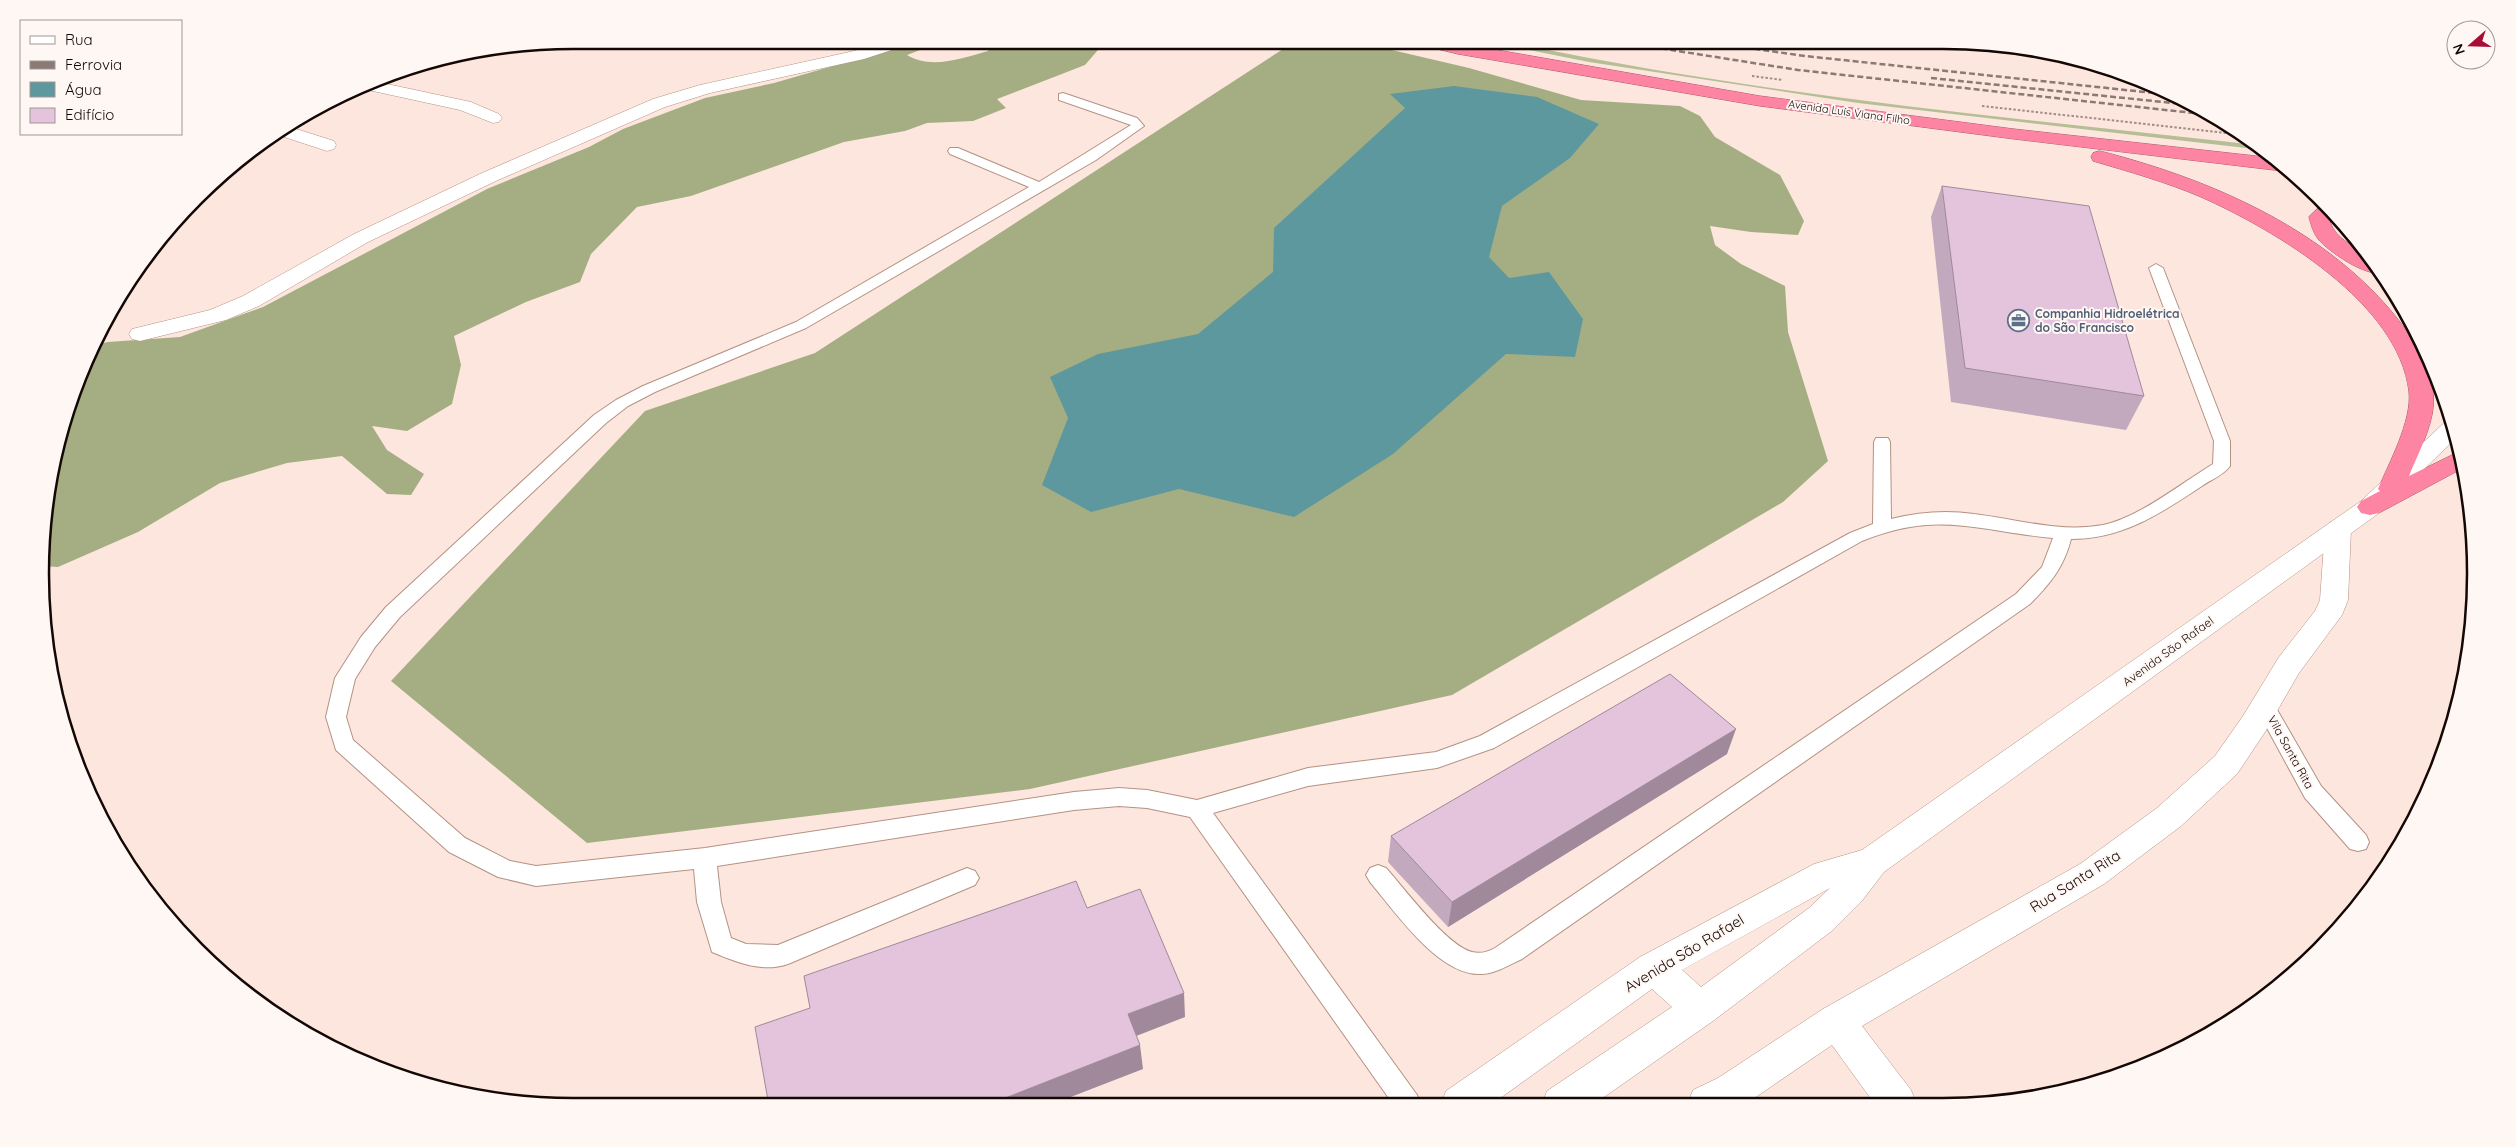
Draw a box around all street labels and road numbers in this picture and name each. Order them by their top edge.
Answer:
street label: Avenida Luís Viana Filho [1787,97,1911,128]
street label: Avenida São Rafael [2120,613,2216,689]
street label: Vila Santa Rita [2265,713,2317,791]
street label: Rua Santa Rita [2026,846,2124,916]
street label: Avenida São Rafael [1621,910,1747,996]

